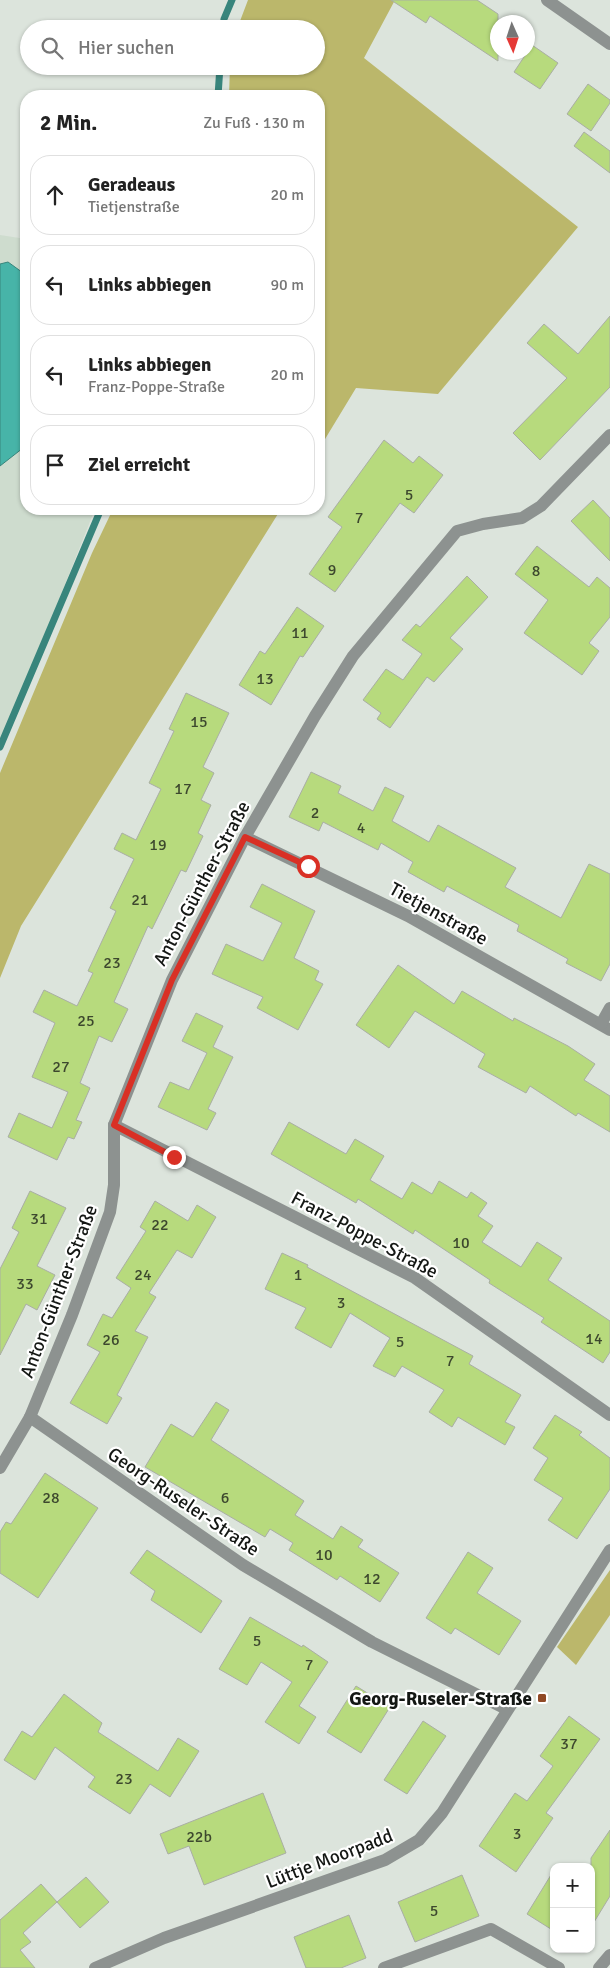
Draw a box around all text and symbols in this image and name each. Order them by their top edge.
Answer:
north arrow [490,15,535,60]
search box [20,20,325,75]
icon: search [38,34,66,62]
text: Hier suchen [78,36,174,60]
text: 2 Min. [40,110,97,136]
text: Zu Fuß · 130 m [203,113,305,133]
text: Geradeaus [88,173,175,197]
icon: ahead [41,181,69,209]
text: 20 m [270,185,304,205]
text: Tietjenstraße [88,197,180,217]
icon: left [41,271,69,299]
text: Links abbiegen [88,273,211,297]
text: 90 m [270,275,304,295]
text: Links abbiegen [88,353,211,377]
icon: left [41,361,69,389]
text: 20 m [270,365,304,385]
text: Franz-Poppe-Straße [88,377,225,397]
icon: arrive [41,451,69,479]
text: Ziel erreicht [88,453,190,477]
house number: 5 [405,485,413,505]
house number: 7 [355,508,363,528]
house number: 9 [328,560,336,580]
house number: 8 [532,561,540,581]
house number: 11 [291,623,309,643]
house number: 13 [256,669,274,689]
house number: 15 [190,712,208,732]
house number: 17 [174,779,192,799]
street label: Anton-Günther-Straße [148,797,256,970]
house number: 2 [311,803,319,823]
house number: 4 [357,818,366,838]
house number: 19 [149,835,167,855]
route start [297,855,320,878]
street label: Tietjenstraße [385,877,492,951]
house number: 21 [131,890,149,910]
house number: 23 [103,953,121,973]
house number: 25 [77,1011,95,1031]
house number: 27 [52,1057,70,1077]
route end [163,1146,186,1169]
street label: Franz-Poppe-Straße [287,1186,442,1284]
street label: Anton-Günther-Straße [15,1201,103,1381]
house number: 31 [30,1209,48,1229]
house number: 22 [151,1215,169,1235]
house number: 10 [452,1233,470,1253]
house number: 24 [134,1265,152,1285]
house number: 1 [294,1265,302,1285]
house number: 33 [16,1274,34,1294]
house number: 3 [337,1293,345,1313]
house number: 14 [585,1329,603,1349]
house number: 26 [102,1330,120,1350]
house number: 5 [396,1332,404,1352]
house number: 7 [446,1351,454,1371]
street label: Georg-Ruseler-Straße [103,1442,264,1562]
house number: 28 [42,1488,60,1508]
house number: 6 [221,1488,229,1508]
house number: 10 [315,1545,333,1565]
house number: 12 [363,1569,381,1589]
house number: 5 [253,1631,261,1651]
house number: 7 [305,1655,313,1675]
place label: Georg-Ruseler-Straße [349,1687,532,1711]
marker: Georg-Ruseler-Straße [536,1692,548,1704]
house number: 37 [560,1734,578,1754]
house number: 23 [115,1769,133,1789]
street label: Lüttje Moorpadd [262,1824,396,1894]
house number: 3 [513,1824,521,1844]
house number: 22b [186,1827,212,1847]
map controls [550,1863,595,1953]
button: + [550,1863,595,1908]
house number: 5 [430,1901,438,1921]
button: − [550,1908,595,1953]

